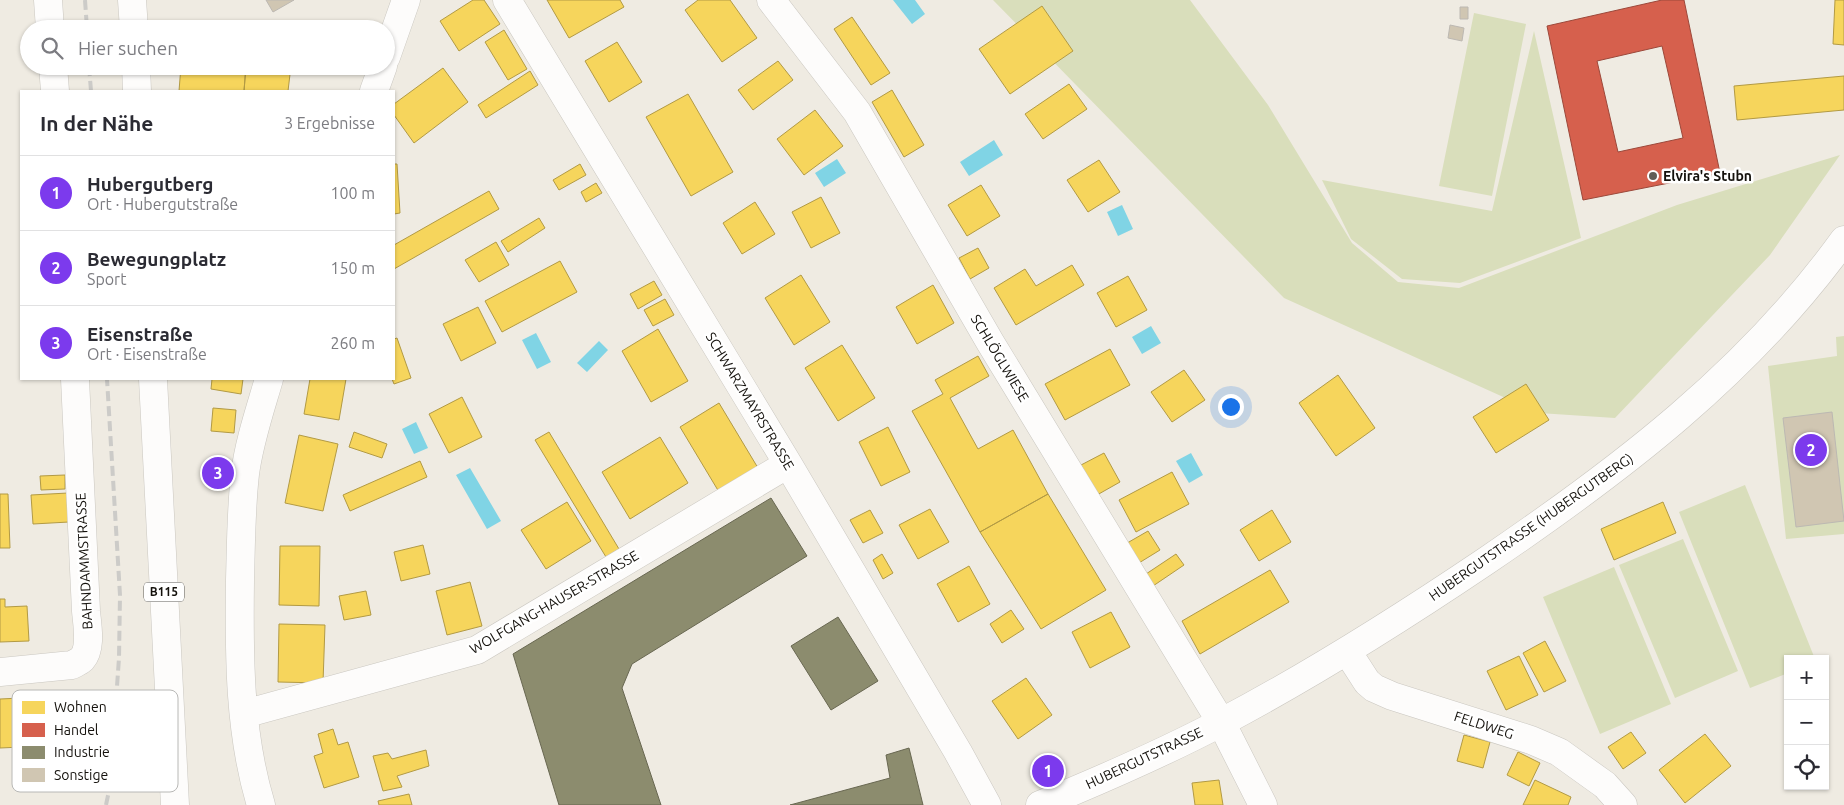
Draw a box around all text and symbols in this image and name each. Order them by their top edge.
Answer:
search box [20,20,395,75]
icon: search [38,34,66,62]
text: Hier suchen [78,37,178,59]
text: In der Nähe [40,111,153,135]
text: 3 Ergebnisse [284,114,375,132]
place label: Elvira's Stubn [1663,168,1752,184]
marker: Elvira's Stubn [1647,170,1659,182]
text: Hubergutberg [87,173,214,195]
text: 1 [51,184,61,202]
text: 100 m [330,184,375,202]
text: Ort · Hubergutstraße [87,195,238,213]
text: Bewegungplatz [87,248,226,270]
text: 2 [51,259,61,277]
text: 150 m [330,259,375,277]
text: Sport [87,270,126,288]
street label: SCHLÖGLWIESE [968,311,1033,405]
text: Eisenstraße [87,323,193,345]
street label: SCHWARZMAYRSTRASSE [703,329,798,473]
text: 3 [51,334,61,352]
text: 260 m [330,334,375,352]
text: Ort · Eisenstraße [87,345,207,363]
your location [1218,394,1244,420]
pin: 2 [1795,431,1827,469]
street label: HUBERGUTSTRASSE (HUBERGUTBERG) [1426,450,1636,604]
pin: 3 [202,454,234,492]
street label: BAHNDAMMSTRASSE [72,492,96,630]
street label: WOLFGANG-HAUSER-STRASSE [467,547,641,657]
road number: B115 [144,582,184,602]
map controls [1784,655,1829,790]
button: + [1784,655,1829,700]
legend [12,690,178,792]
text: Wohnen [54,699,107,715]
button: − [1784,700,1829,745]
street label: FELDWEG [1452,708,1516,742]
text: Handel [54,722,99,738]
street label: HUBERGUTSTRASSE [1083,724,1205,792]
text: Industrie [54,744,110,760]
button: locate [1784,745,1829,790]
pin: 1 [1032,752,1064,790]
text: Sonstige [54,767,108,783]

